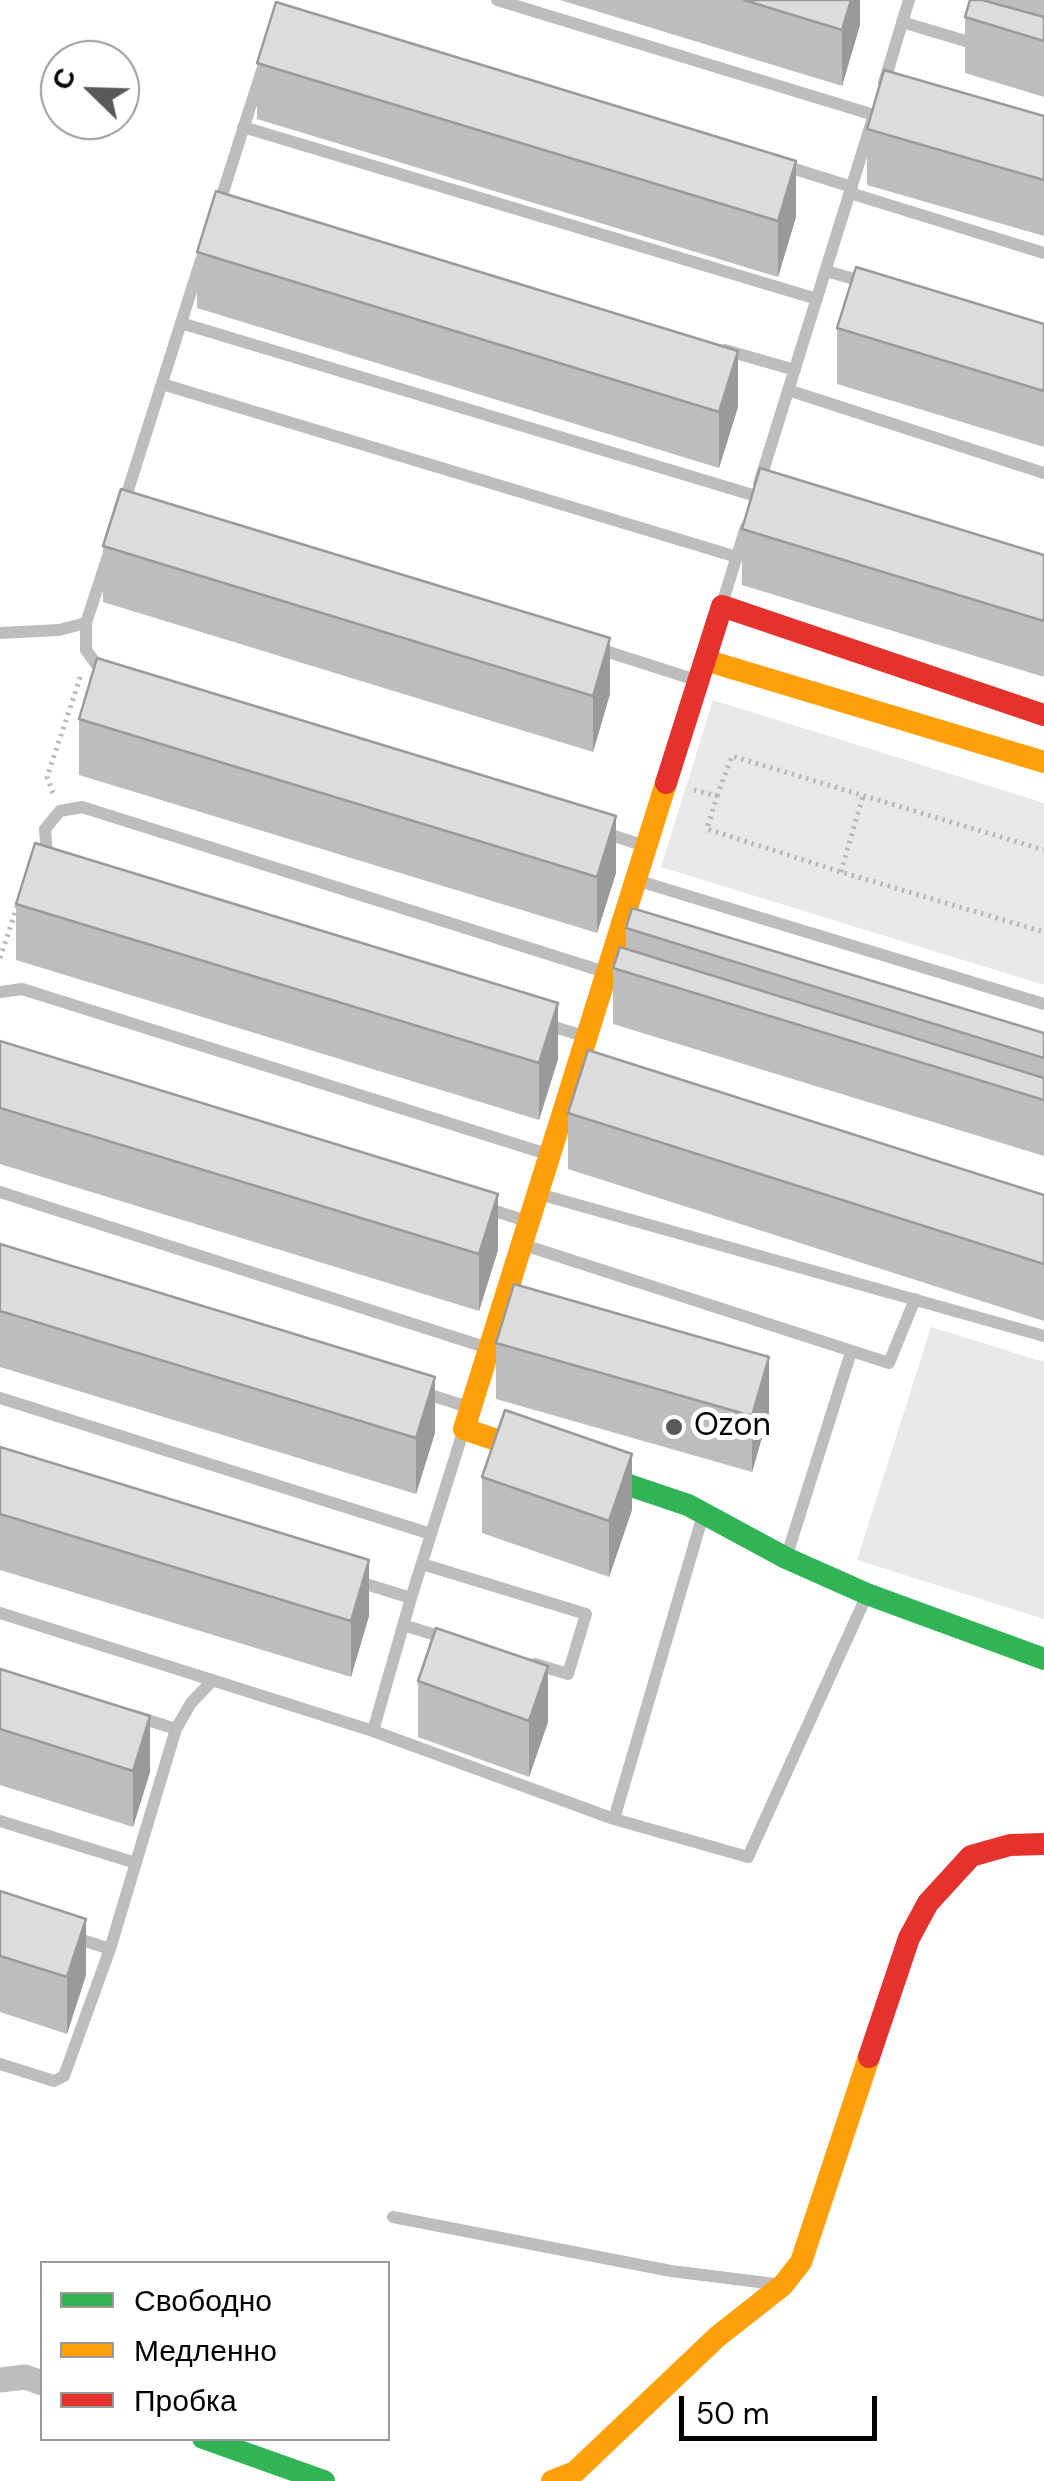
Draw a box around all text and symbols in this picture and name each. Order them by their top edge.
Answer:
north arrow [40,40,140,140]
text: С [43,62,85,95]
place label: Ozon [694,1408,771,1446]
marker: Ozon [663,1416,685,1438]
legend [40,2261,390,2441]
text: Свободно [134,2281,272,2320]
text: Медленно [134,2331,277,2370]
scale bar [684,2376,882,2438]
text: Пробка [134,2381,237,2420]
text: 50 m [696,2394,770,2433]

